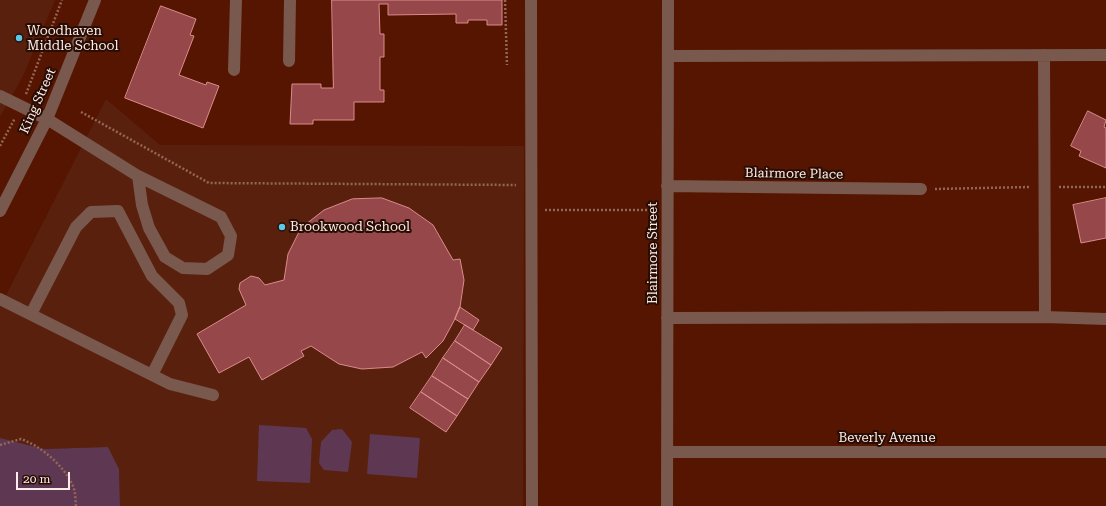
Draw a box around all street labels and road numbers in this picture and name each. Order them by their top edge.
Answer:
street label: King Street [17,66,59,136]
street label: Blairmore Place [745,165,843,183]
street label: Blairmore Street [645,202,661,304]
street label: Beverly Avenue [838,430,936,446]

